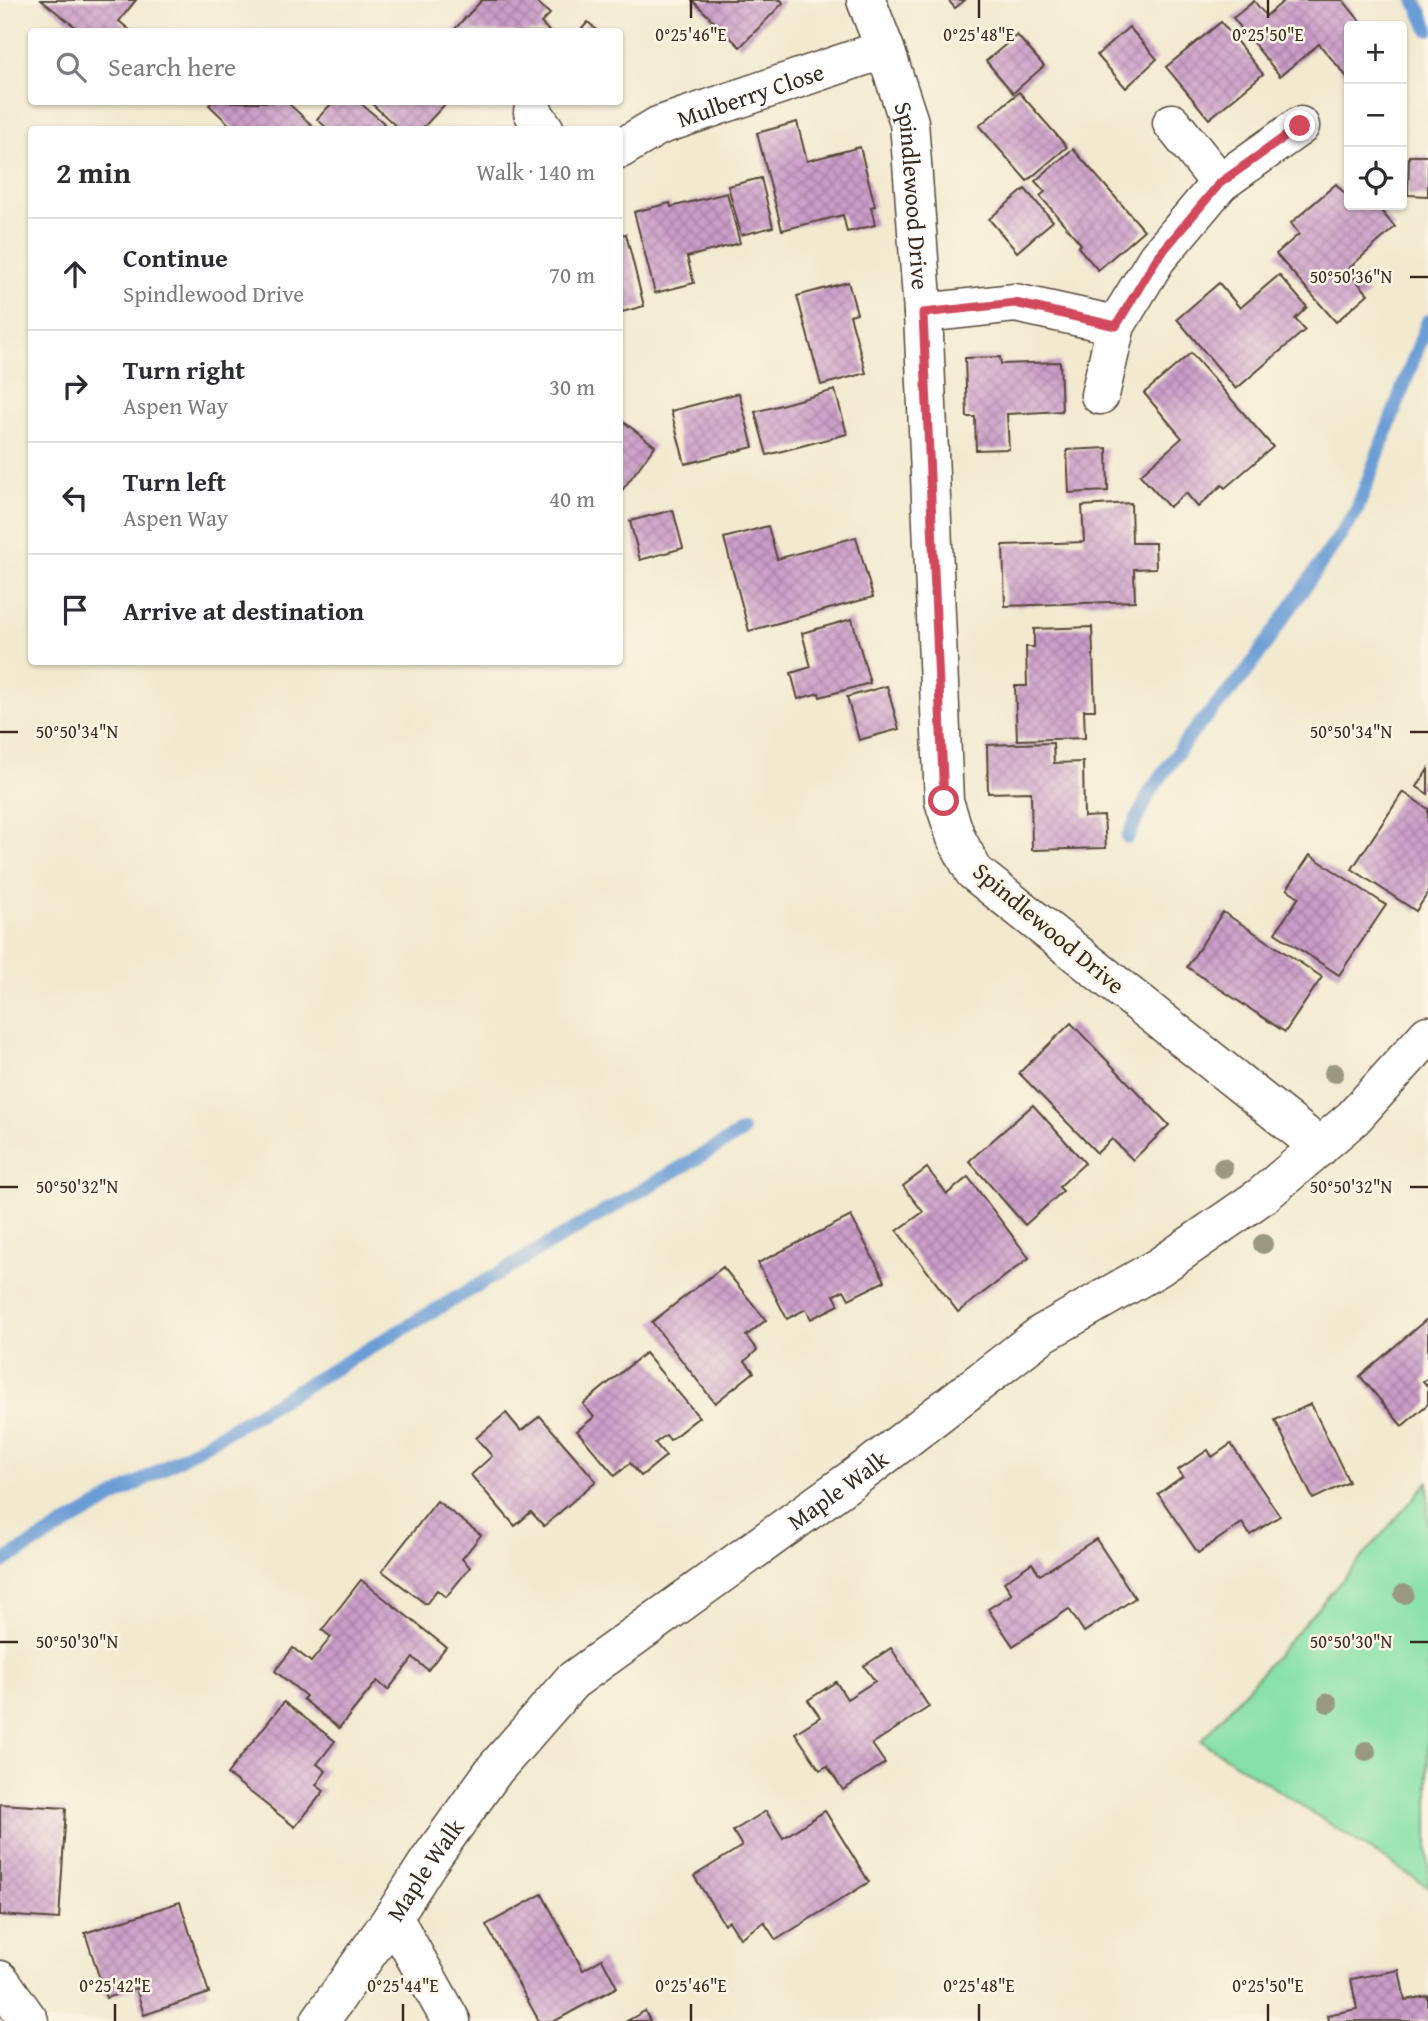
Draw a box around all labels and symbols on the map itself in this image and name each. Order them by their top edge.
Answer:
text: 0°25'46"E [655,21,727,48]
text: 0°25'48"E [943,21,1015,48]
text: 0°25'50"E [1232,21,1304,48]
street label: Mulberry Close [672,54,828,136]
street label: Spindlewood Drive [886,97,939,291]
route end [1284,110,1315,141]
text: 50°50'36"N [1310,263,1393,290]
text: 50°50'34"N [36,718,119,745]
text: 50°50'34"N [1310,718,1393,745]
route start [928,785,959,816]
street label: Spindlewood Drive [965,854,1133,1002]
text: 50°50'32"N [36,1173,119,1200]
text: 50°50'32"N [1310,1173,1393,1200]
street label: Maple Walk [780,1441,896,1538]
text: 50°50'30"N [36,1628,119,1655]
text: 50°50'30"N [1310,1628,1393,1655]
street label: Maple Walk [377,1810,472,1928]
text: 0°25'42"E [79,1972,151,1999]
text: 0°25'44"E [367,1972,439,1999]
text: 0°25'46"E [655,1972,727,1999]
text: 0°25'48"E [943,1972,1015,1999]
text: 0°25'50"E [1232,1972,1304,1999]

